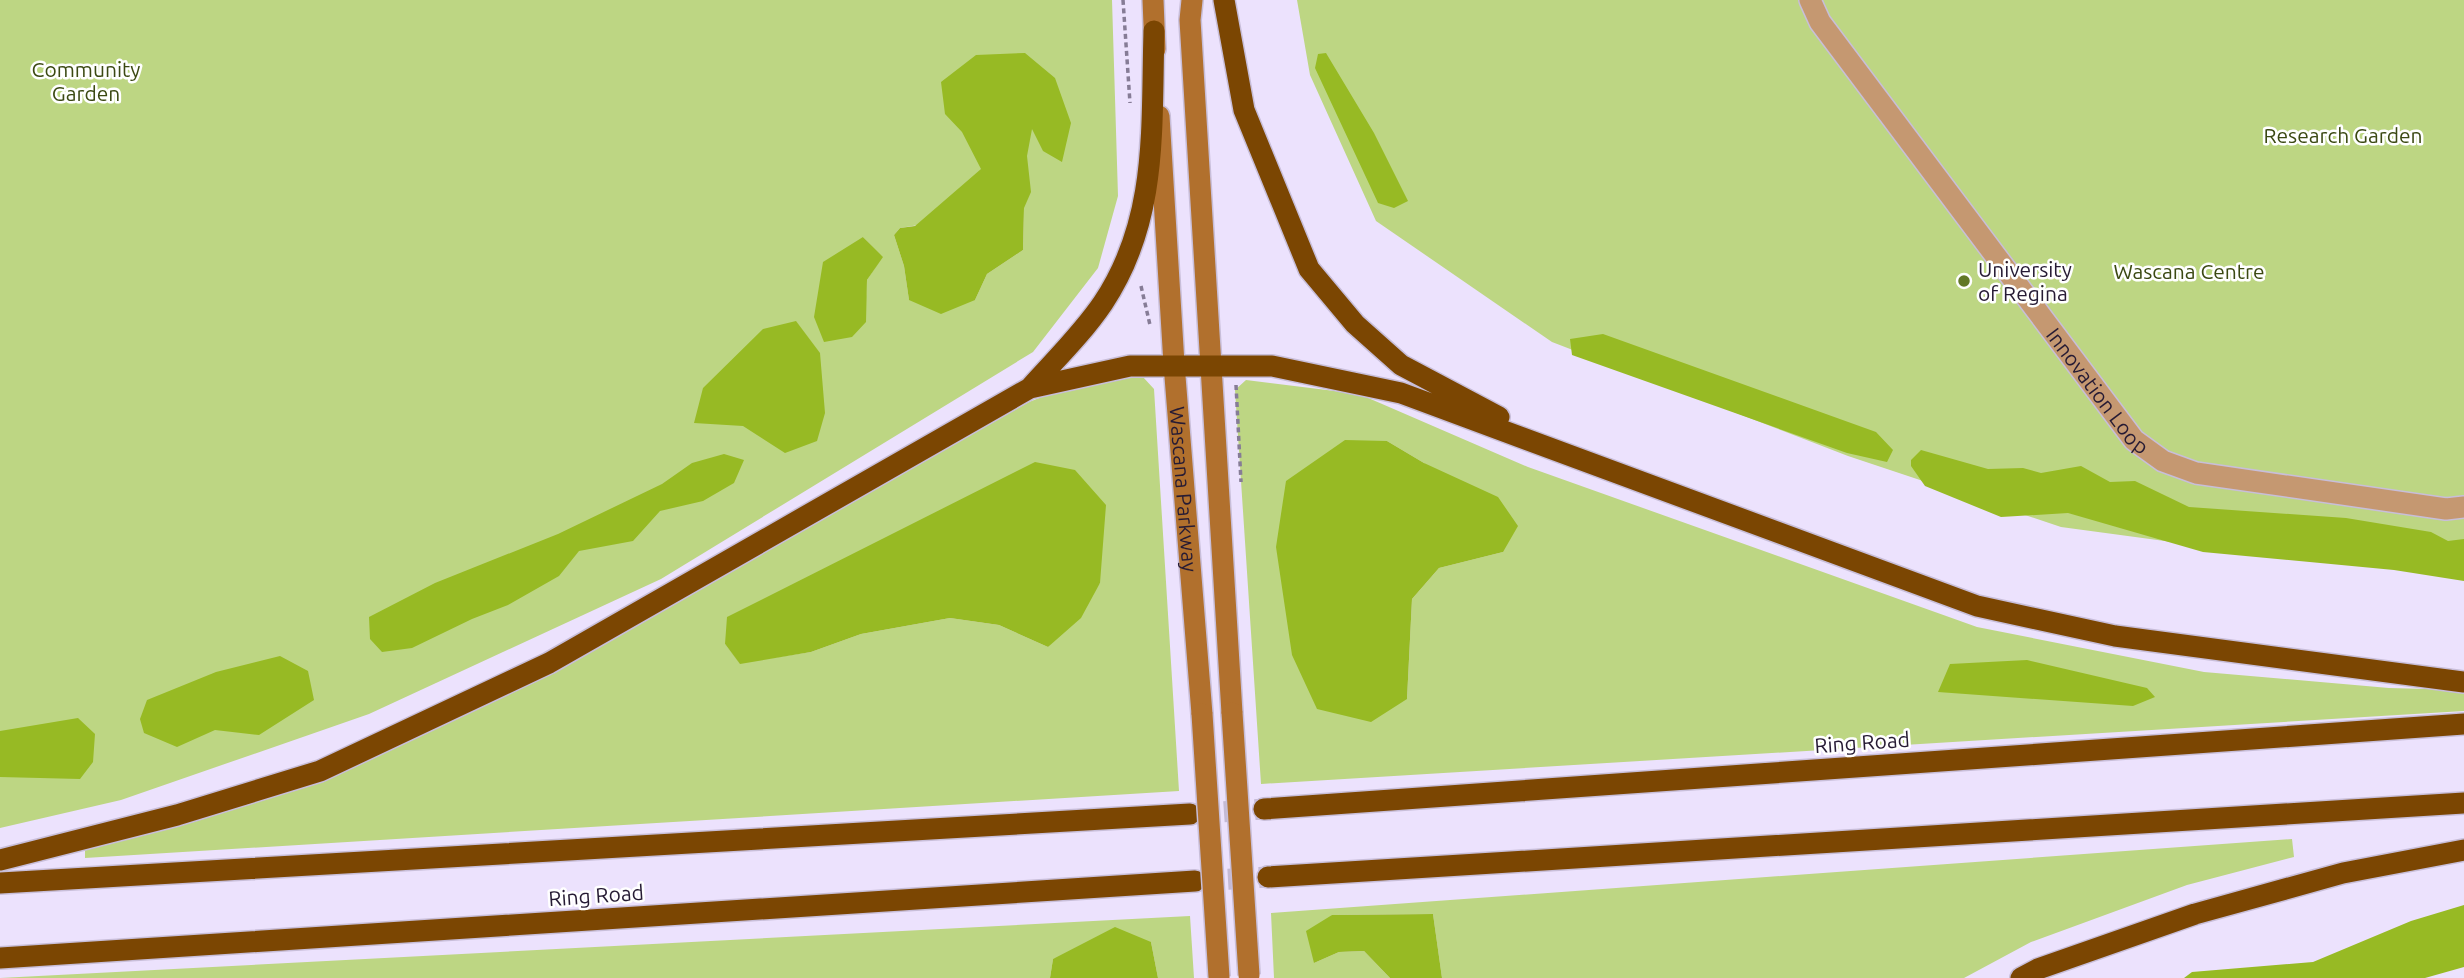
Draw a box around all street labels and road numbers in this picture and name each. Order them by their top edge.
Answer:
street label: Innovation Loop [2042,323,2154,459]
street label: Wascana Parkway [1165,405,1203,573]
street label: Ring Road [1814,727,1910,757]
street label: Ring Road [548,880,644,910]

